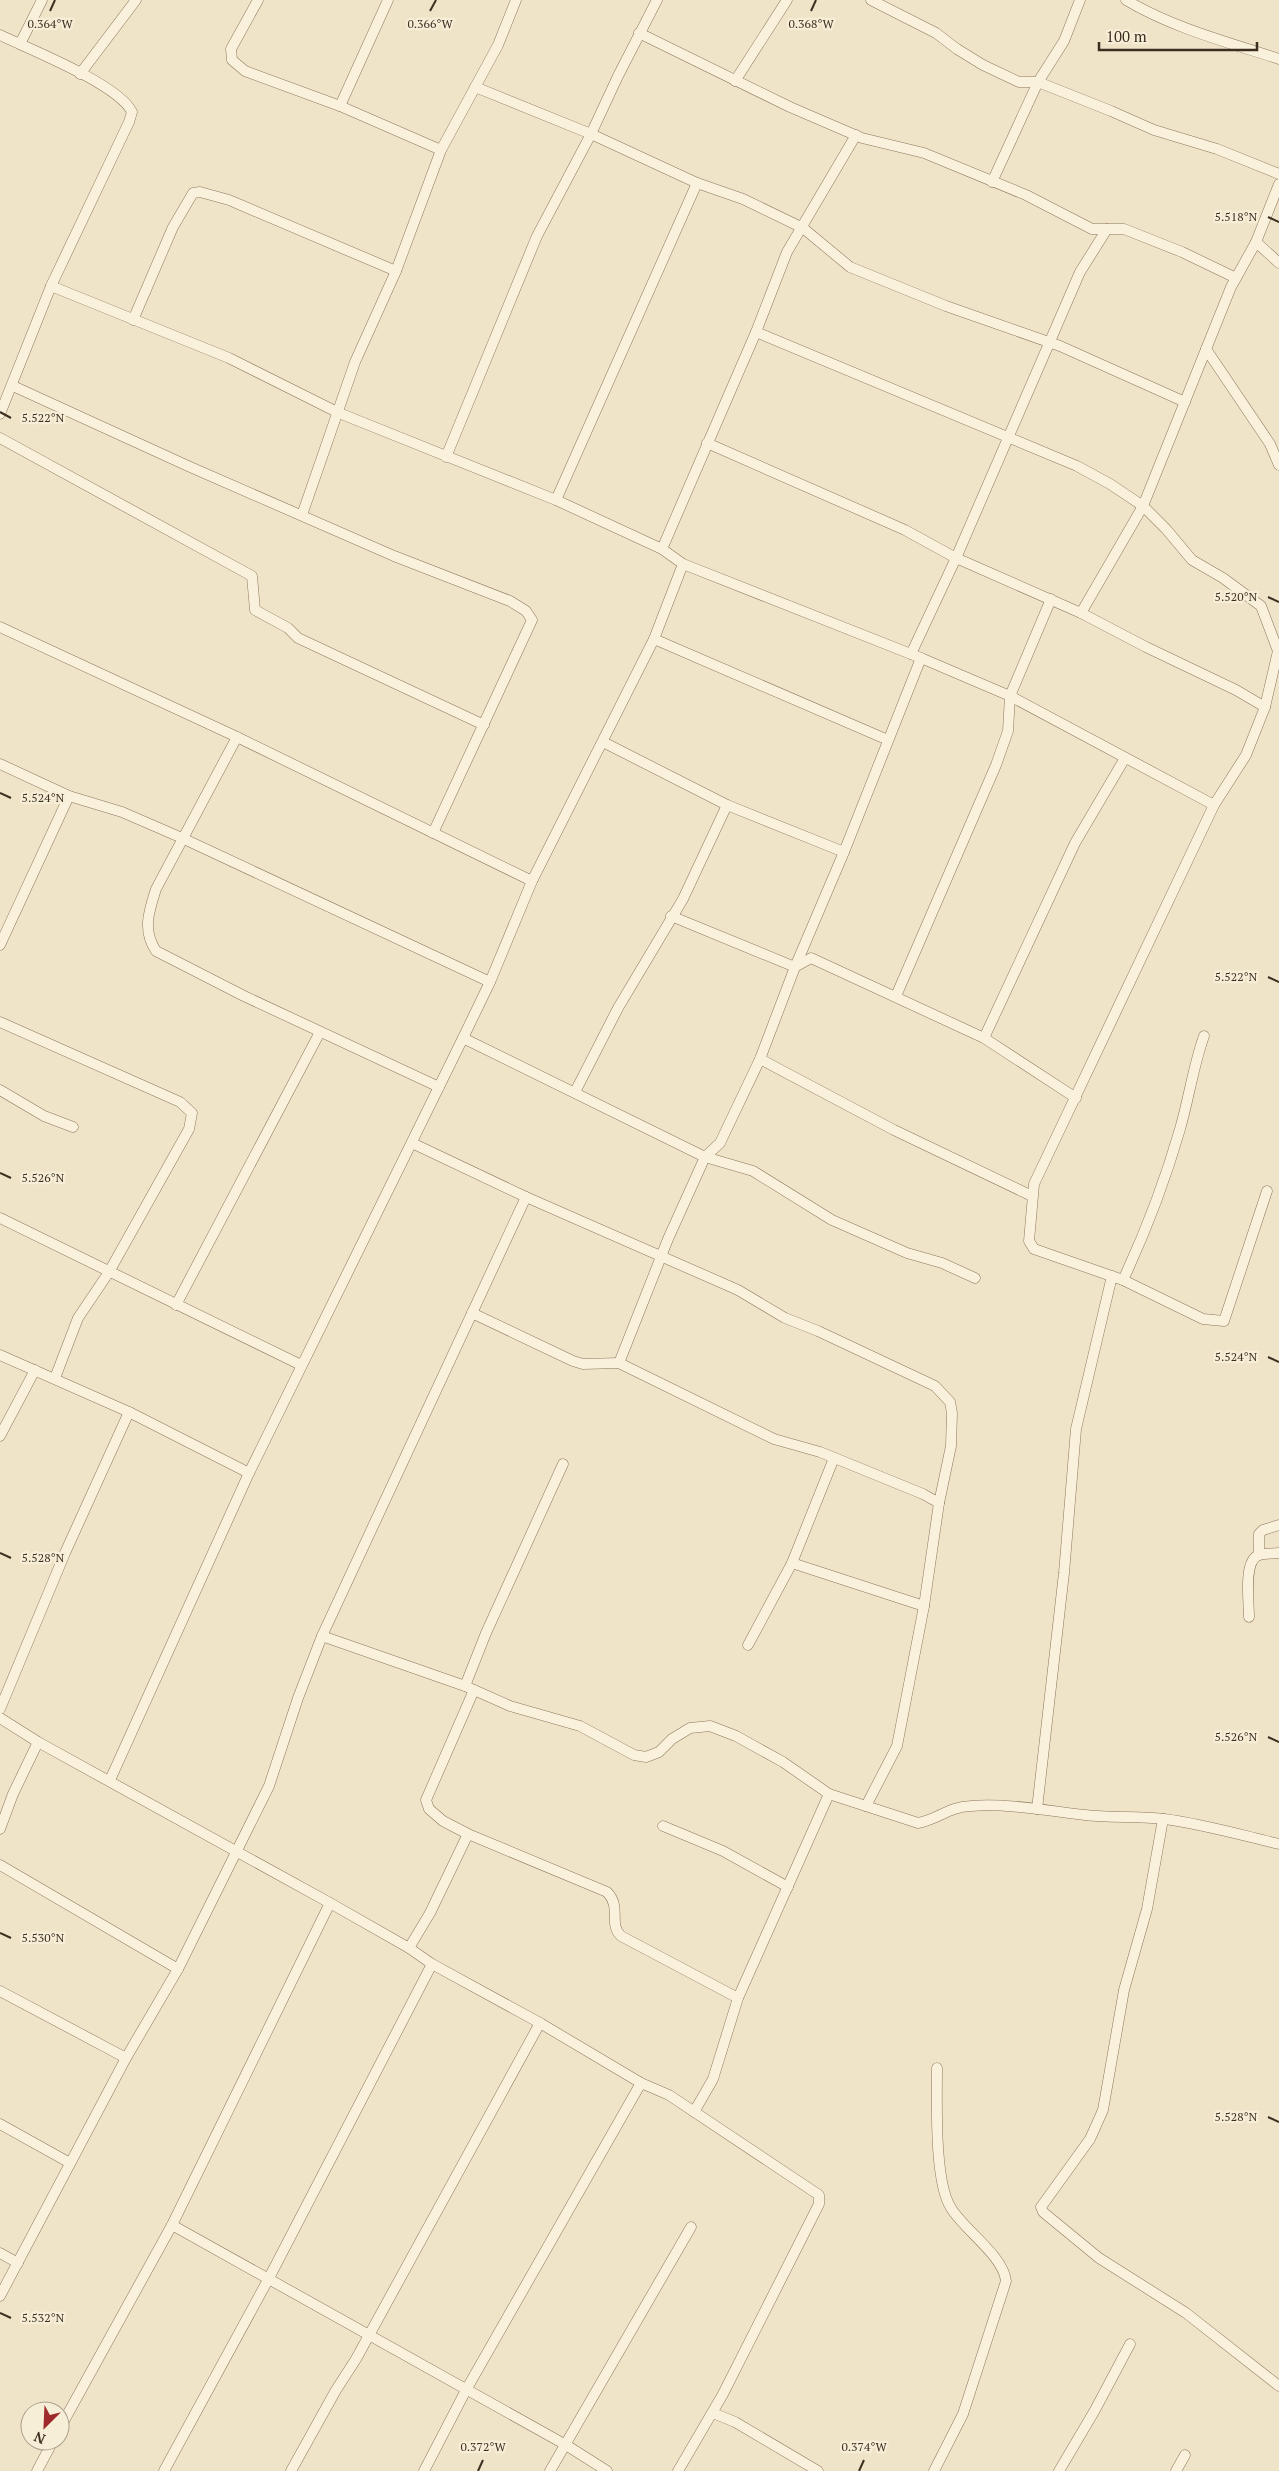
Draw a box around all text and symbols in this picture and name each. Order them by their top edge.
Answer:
text: 0.364°W [27,16,73,31]
text: 0.366°W [407,16,453,31]
text: 0.368°W [788,16,834,31]
scale bar [1099,20,1256,52]
text: 100 m [1106,26,1147,46]
text: 5.518°N [1215,209,1258,224]
text: 5.522°N [22,410,65,425]
text: 5.520°N [1215,589,1258,604]
text: 5.524°N [22,790,65,805]
text: 5.522°N [1215,969,1258,984]
text: 5.526°N [22,1170,65,1185]
text: 5.524°N [1215,1349,1258,1364]
text: 5.528°N [22,1550,65,1565]
text: 5.526°N [1215,1729,1258,1744]
text: 5.530°N [22,1930,65,1945]
text: 5.528°N [1215,2109,1258,2124]
text: 5.532°N [22,2310,65,2325]
north arrow [20,2401,70,2451]
text: N [30,2427,48,2449]
text: 0.372°W [460,2439,506,2454]
text: 0.374°W [841,2439,887,2454]

